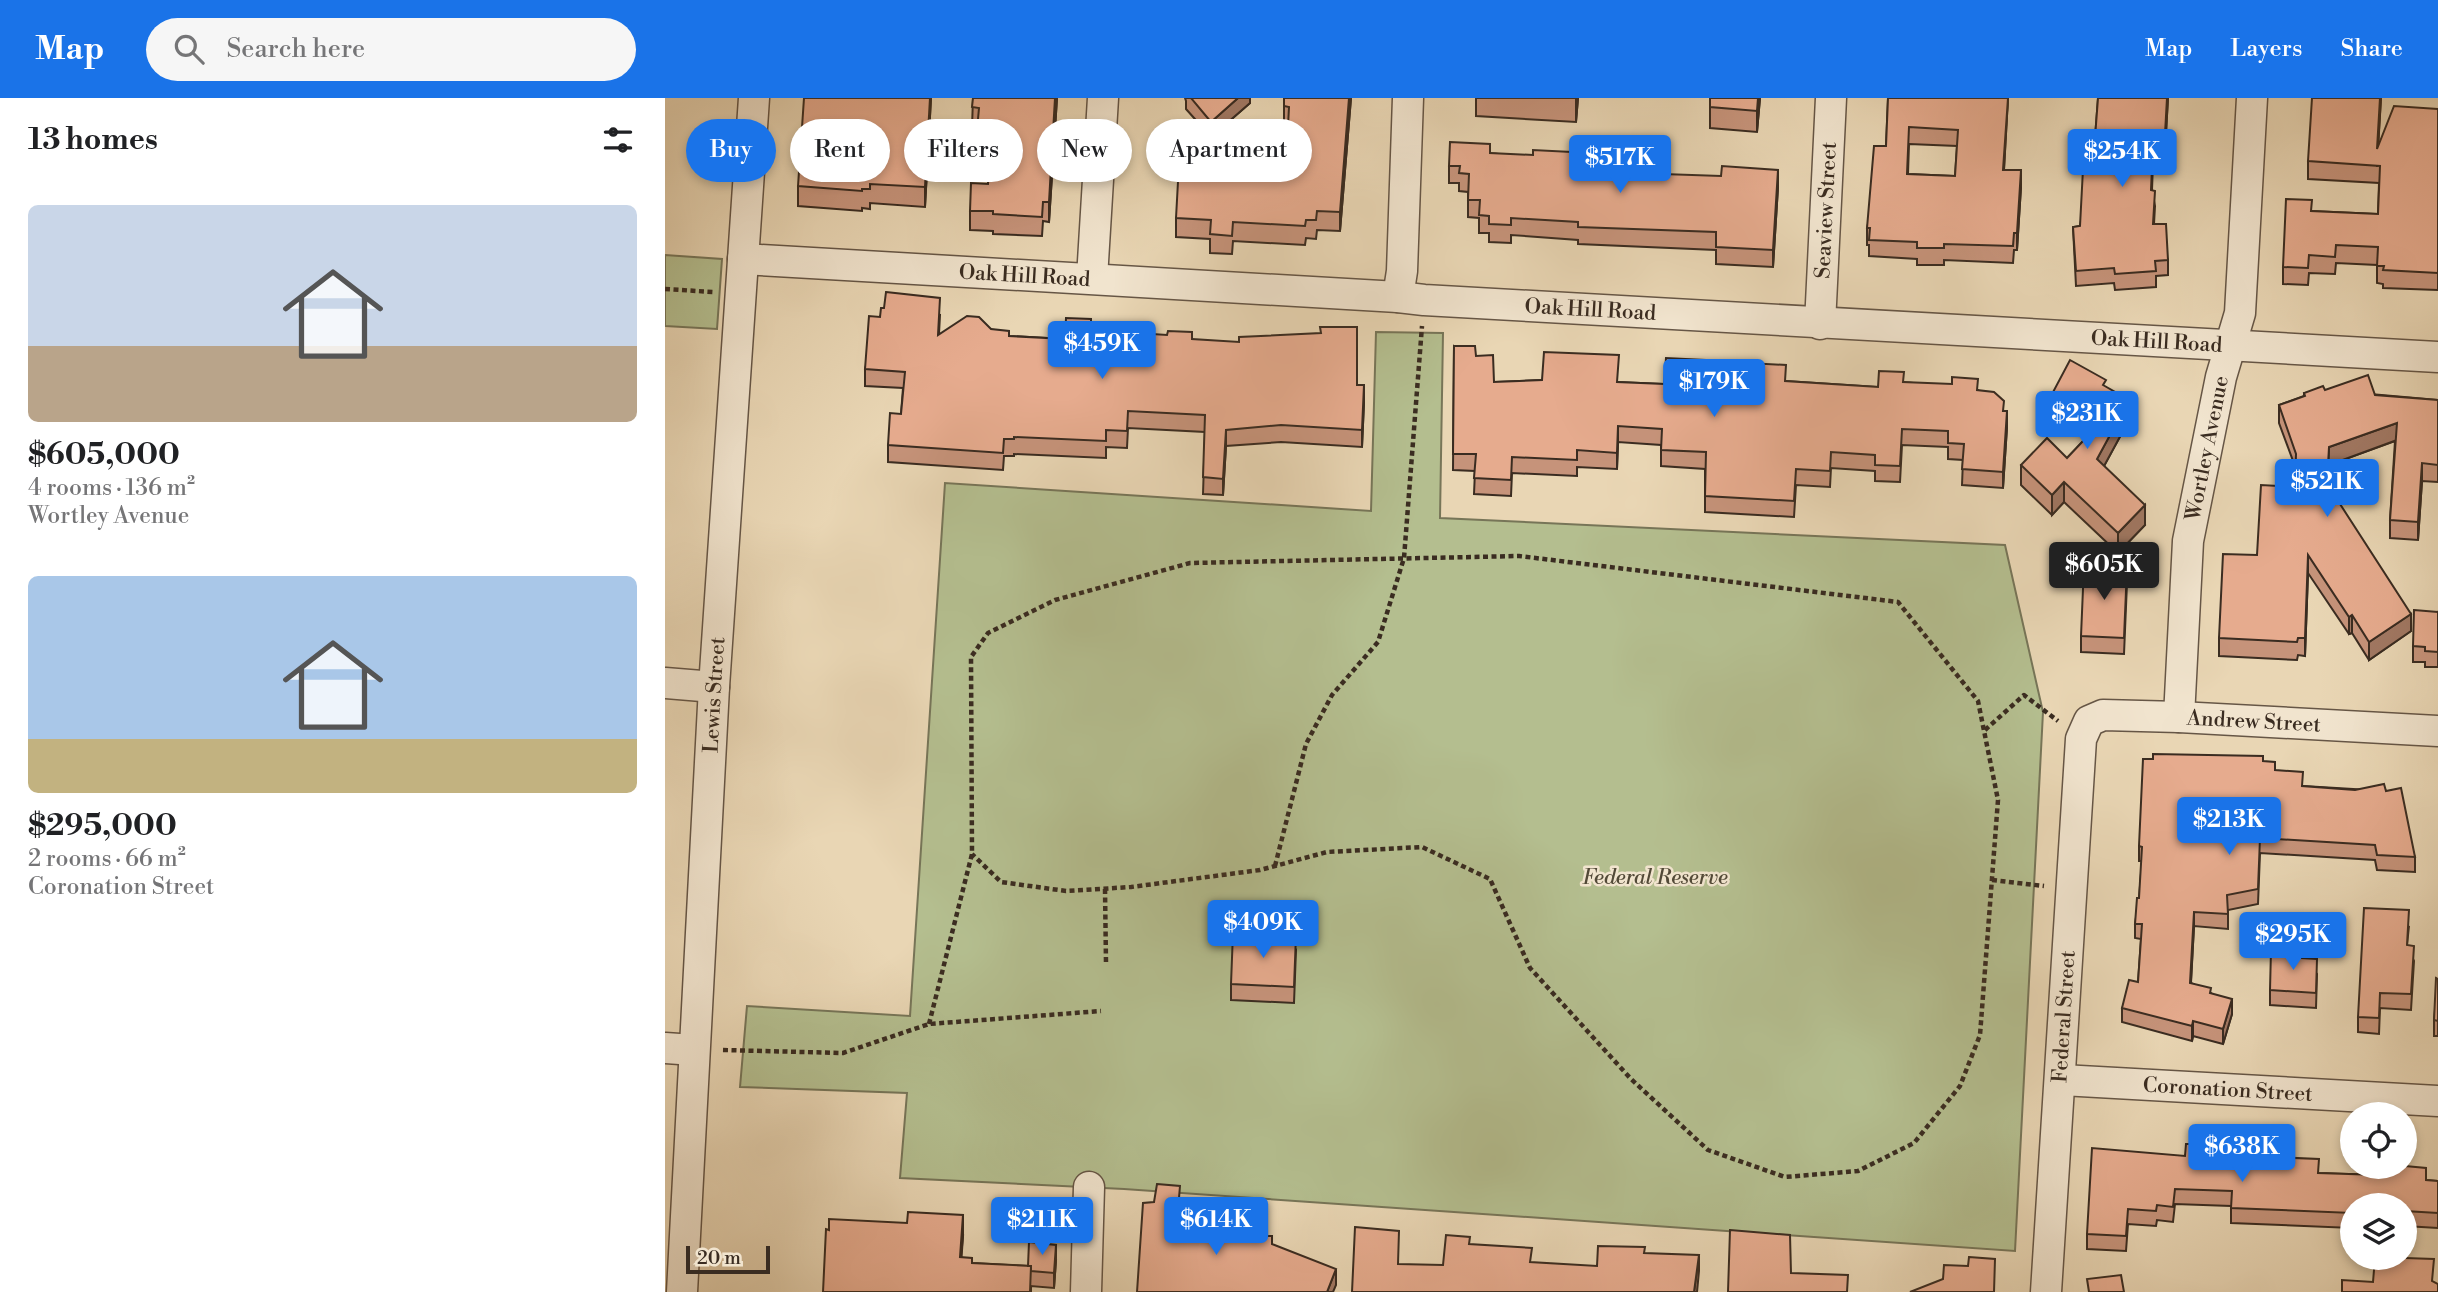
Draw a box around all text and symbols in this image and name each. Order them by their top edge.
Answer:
search box [146,18,636,81]
text: Map [35,29,104,70]
icon: search [170,30,208,68]
text: Search here [226,33,365,65]
text: Map [2145,34,2192,64]
text: Layers [2230,34,2302,64]
text: Share [2340,34,2403,64]
chip: Buy [686,119,776,182]
chip: Rent [790,119,890,182]
chip: Filters [904,119,1023,182]
chip: New [1037,119,1132,182]
chip: Apartment [1146,119,1312,182]
text: 13 homes [28,121,158,159]
icon: filters [599,121,637,159]
pin: $254K [2073,130,2171,189]
pin: $517K [1571,136,1669,195]
text: $254K [2084,138,2160,166]
street label: Seaview Street [1810,141,1843,279]
text: $517K [1585,144,1655,172]
icon: home [270,251,396,377]
street label: Oak Hill Road [958,260,1091,293]
street label: Oak Hill Road [1524,294,1657,327]
pin: $459K [1053,322,1151,381]
street label: Oak Hill Road [2090,326,2223,359]
text: $459K [1064,330,1140,358]
pin: $179K [1665,360,1763,419]
text: $179K [1679,368,1749,396]
street label: Wortley Avenue [2180,373,2235,524]
pin: $231K [2038,392,2136,451]
text: $231K [2051,400,2123,428]
text: $605,000 [28,436,180,474]
pin: $521K [2278,460,2376,519]
text: $521K [2291,468,2363,496]
text: 4 rooms · 136 m² [28,474,195,502]
text: Wortley Avenue [28,502,189,530]
pin: $605K [2055,542,2153,602]
text: $605K [2065,551,2143,579]
icon: home [270,622,396,748]
street label: Lewis Street [699,635,731,754]
street label: Andrew Street [2185,705,2322,739]
pin: $213K [2180,798,2278,857]
text: $213K [2193,806,2265,834]
text: $295,000 [28,807,177,845]
text: 2 rooms · 66 m² [28,845,186,873]
park label: Federal Reserve [1582,865,1728,891]
text: Coronation Street [28,873,214,901]
pin: $409K [1214,900,1312,960]
text: $409K [1224,909,1302,937]
pin: $295K [2244,912,2342,972]
text: $295K [2255,921,2331,949]
street label: Federal Street [2047,949,2082,1084]
street label: Coronation Street [2142,1073,2314,1108]
map controls [2340,1102,2417,1270]
button: locate [2340,1102,2417,1179]
pin: $638K [2193,1124,2291,1184]
text: $638K [2204,1133,2280,1161]
button: layers [2340,1193,2417,1270]
pin: $211K [993,1198,1091,1257]
pin: $614K [1167,1198,1265,1257]
text: $211K [1007,1206,1077,1234]
text: $614K [1180,1206,1252,1234]
scale bar [686,1243,770,1275]
text: 20 m [697,1246,741,1270]

